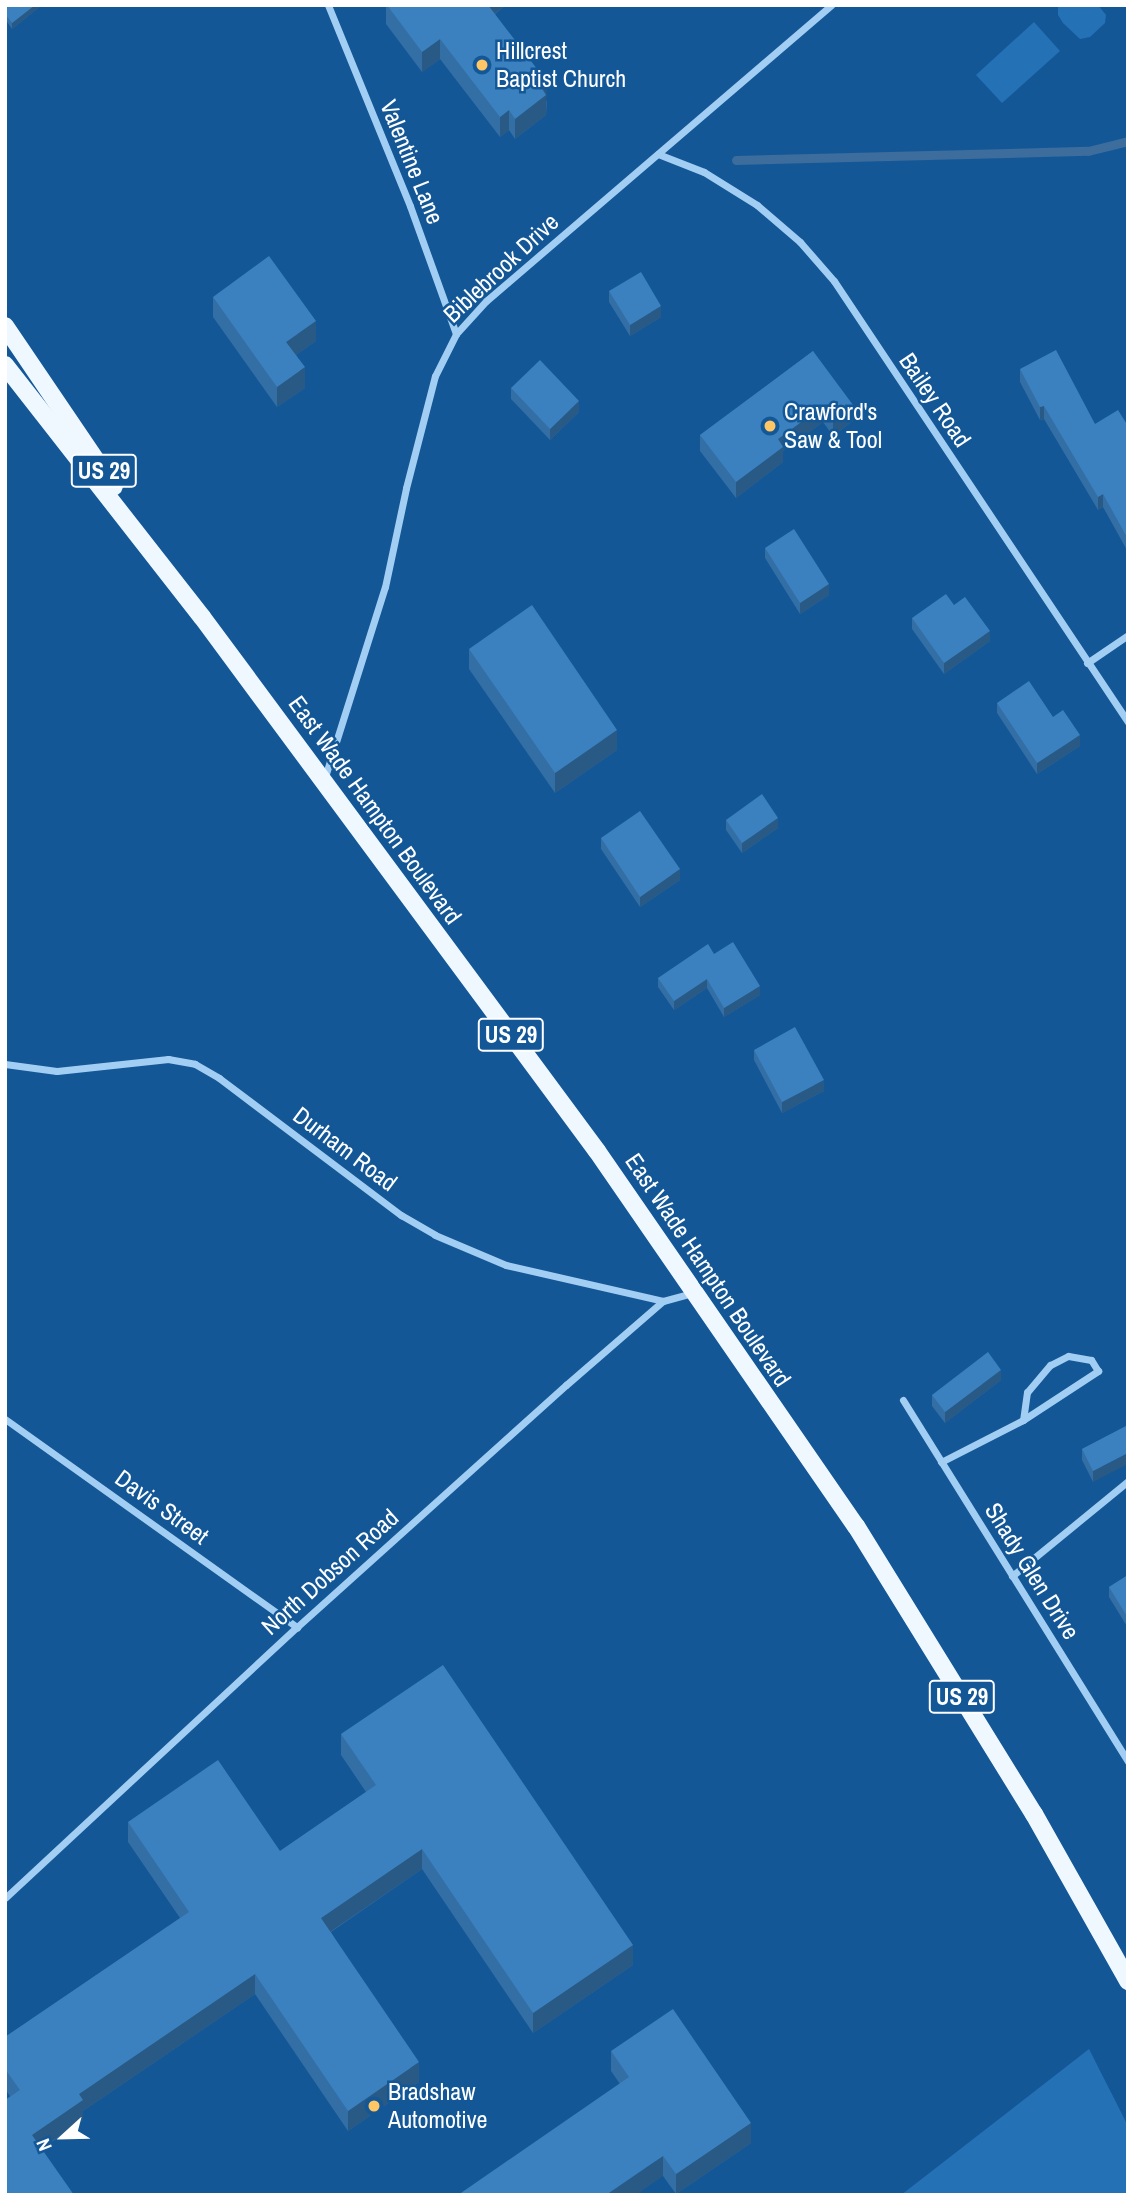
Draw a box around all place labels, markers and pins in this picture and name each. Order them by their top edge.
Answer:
place label: Hillcrest Baptist Church [496,37,626,93]
marker: Hillcrest Baptist Church [474,57,490,73]
place label: Crawford's Saw & Tool [784,398,882,454]
marker: Crawford's Saw & Tool [762,418,778,434]
place label: Bradshaw Automotive [388,2078,488,2134]
marker: Bradshaw Automotive [366,2098,382,2114]

